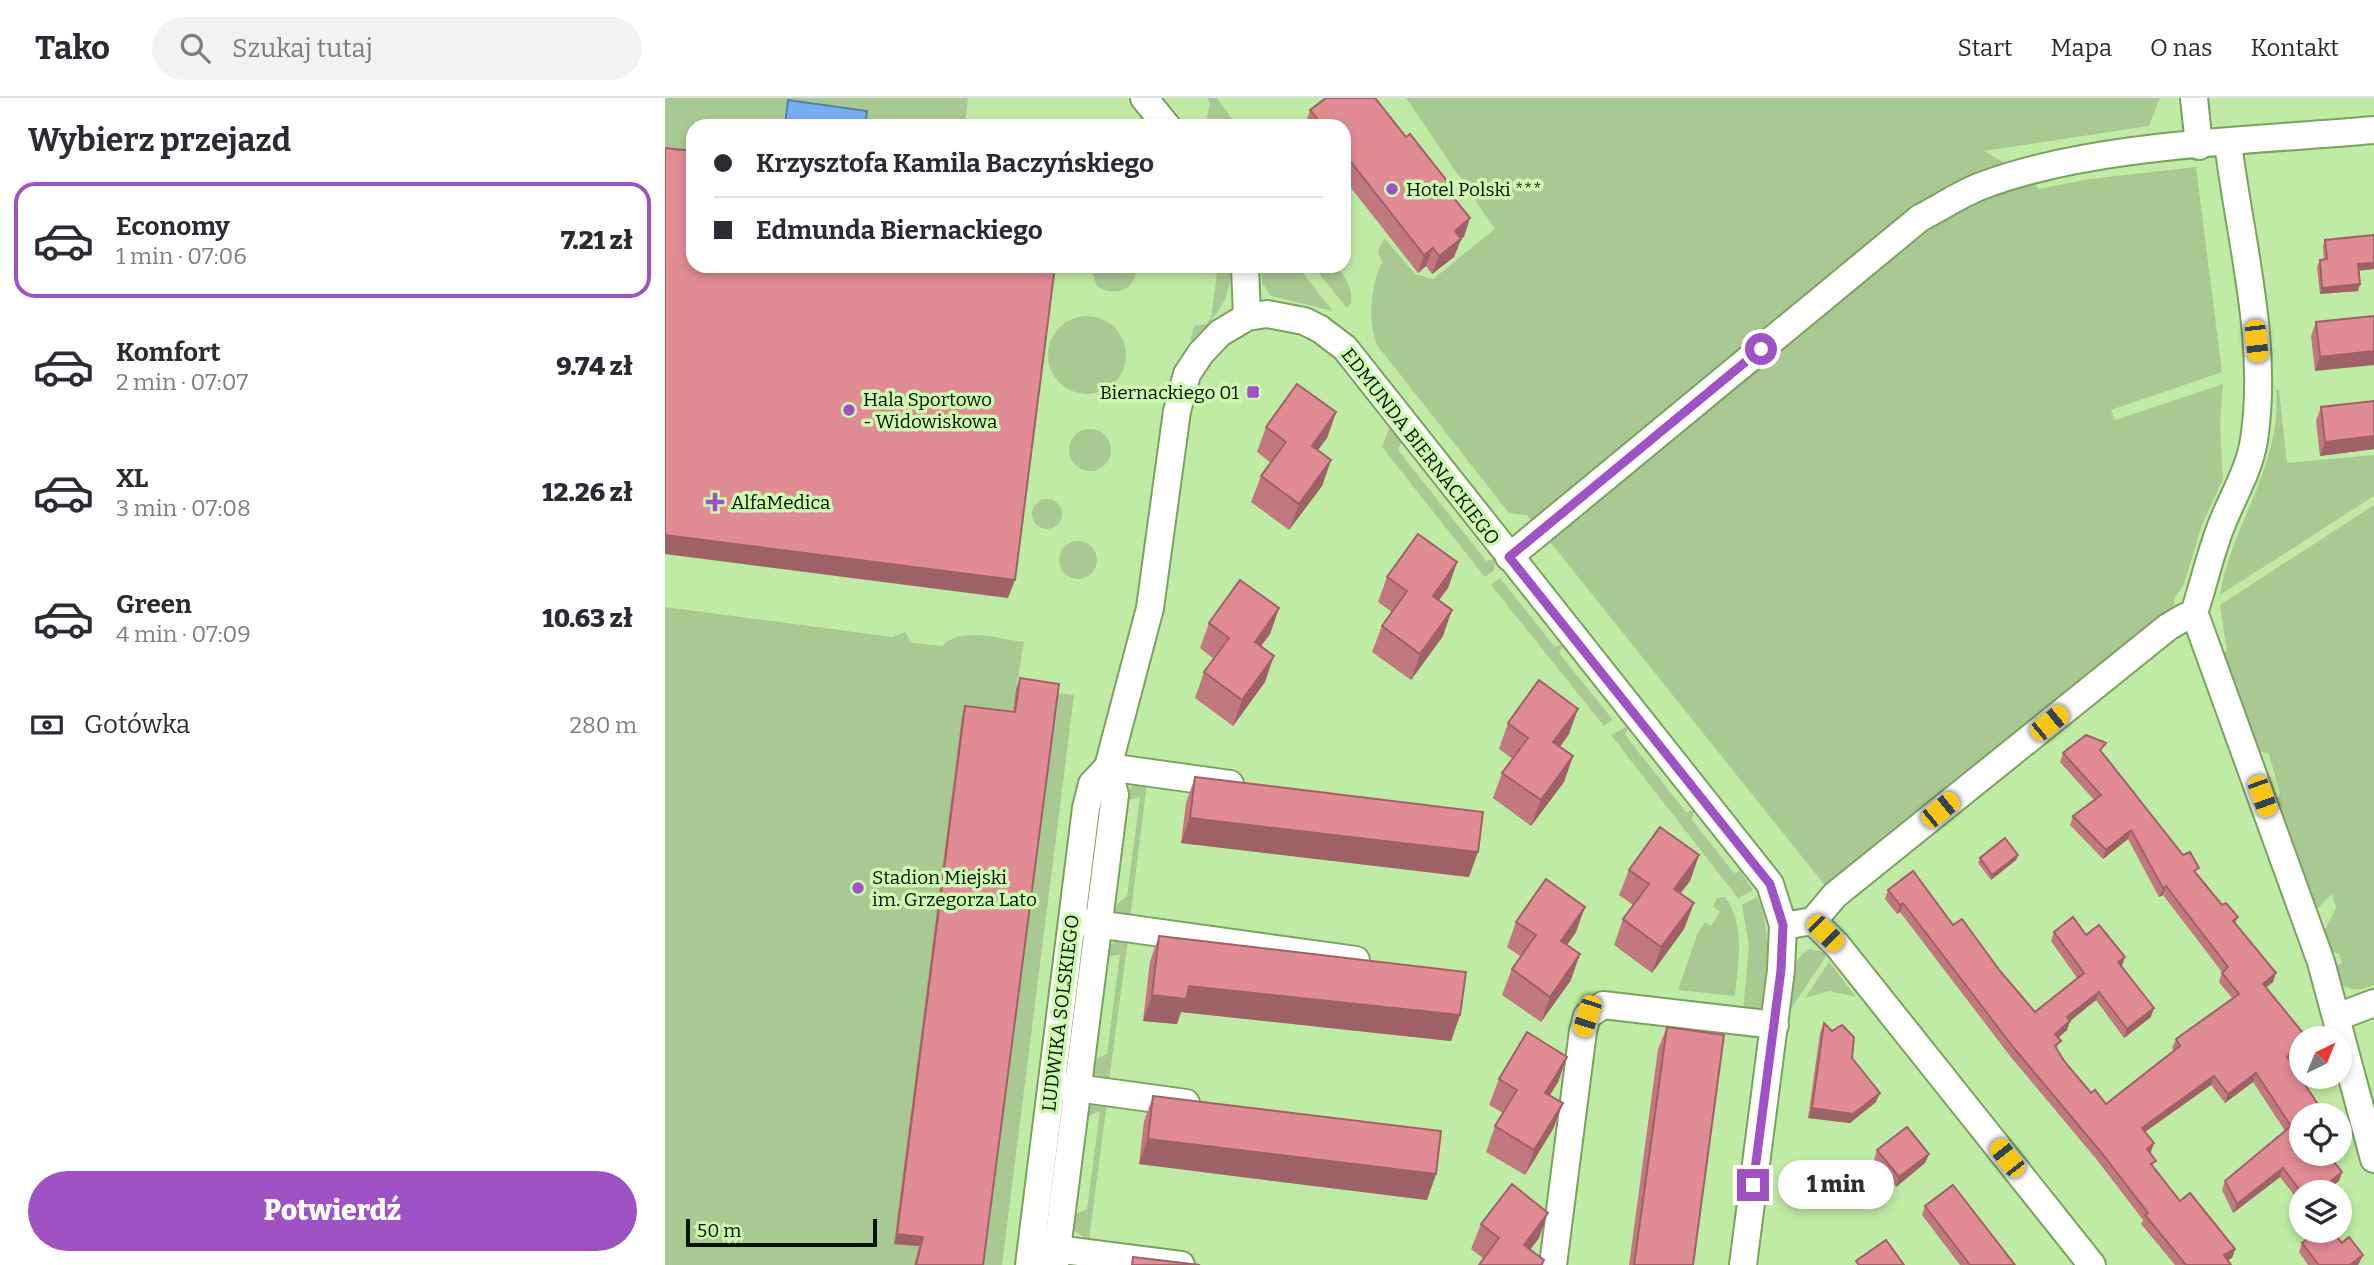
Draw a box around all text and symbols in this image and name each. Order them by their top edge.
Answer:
search box [152,17,642,80]
text: Tako [35,28,110,68]
icon: search [176,29,214,67]
text: Szukaj tutaj [232,33,373,64]
text: Start [1958,34,2013,62]
text: Mapa [2051,34,2112,62]
text: O nas [2150,34,2213,62]
text: Kontakt [2251,34,2339,62]
text: Wybierz przejazd [28,121,291,159]
text: Krzysztofa Kamila Baczyńskiego [756,148,1154,179]
place label: Hotel Polski *** [1406,178,1542,201]
marker: Hotel Polski *** [1384,181,1400,197]
icon: car [32,209,95,272]
text: Economy [116,211,230,242]
text: Edmunda Biernackiego [756,215,1043,246]
text: 7.21 zł [561,225,633,256]
text: 1 min · 07:06 [116,242,247,270]
car [2244,319,2269,363]
route start [1745,333,1777,365]
icon: car [32,335,95,398]
text: Komfort [116,337,221,368]
street label: EDMUNDA BIERNACKIEGO [1337,343,1505,549]
text: 9.74 zł [556,351,633,382]
text: 2 min · 07:07 [116,368,248,396]
place label: Biernackiego 01 [1100,381,1239,404]
marker: Biernackiego 01 [1245,384,1261,400]
place label: Hala Sportowo - Widowiskowa [863,388,998,433]
marker: Hala Sportowo - Widowiskowa [841,402,857,418]
icon: car [32,461,95,524]
text: XL [116,463,148,494]
text: 12.26 zł [542,477,633,508]
place label: AlfaMedica [731,491,831,514]
marker: AlfaMedica [705,492,725,512]
text: 3 min · 07:08 [116,494,251,522]
icon: car [32,587,95,650]
text: Green [116,589,192,620]
text: 10.63 zł [542,603,633,634]
text: 4 min · 07:09 [116,620,251,648]
car [2027,702,2072,744]
icon: cash [28,706,66,744]
text: Gotówka [84,709,190,740]
text: 280 m [569,711,637,739]
car [2245,773,2280,819]
car [1918,789,1963,831]
place label: Stadion Miejski im. Grzegorza Lato [872,866,1037,911]
marker: Stadion Miejski im. Grzegorza Lato [850,880,866,896]
car [1803,911,1848,955]
street label: LUDWIKA SOLSKIEGO [1037,913,1084,1113]
car [1571,993,1604,1039]
north arrow [2289,1026,2352,1088]
map controls [2289,1026,2352,1243]
button: locate [2289,1103,2352,1166]
car [1986,1135,2029,1181]
callout: 1 min [1777,1160,1893,1210]
route end [1737,1169,1769,1201]
text: 1 min [1807,1170,1865,1198]
button: Potwierdź [28,1171,637,1251]
button: layers [2289,1180,2352,1243]
scale bar [686,1216,877,1248]
text: 50 m [697,1219,741,1242]

